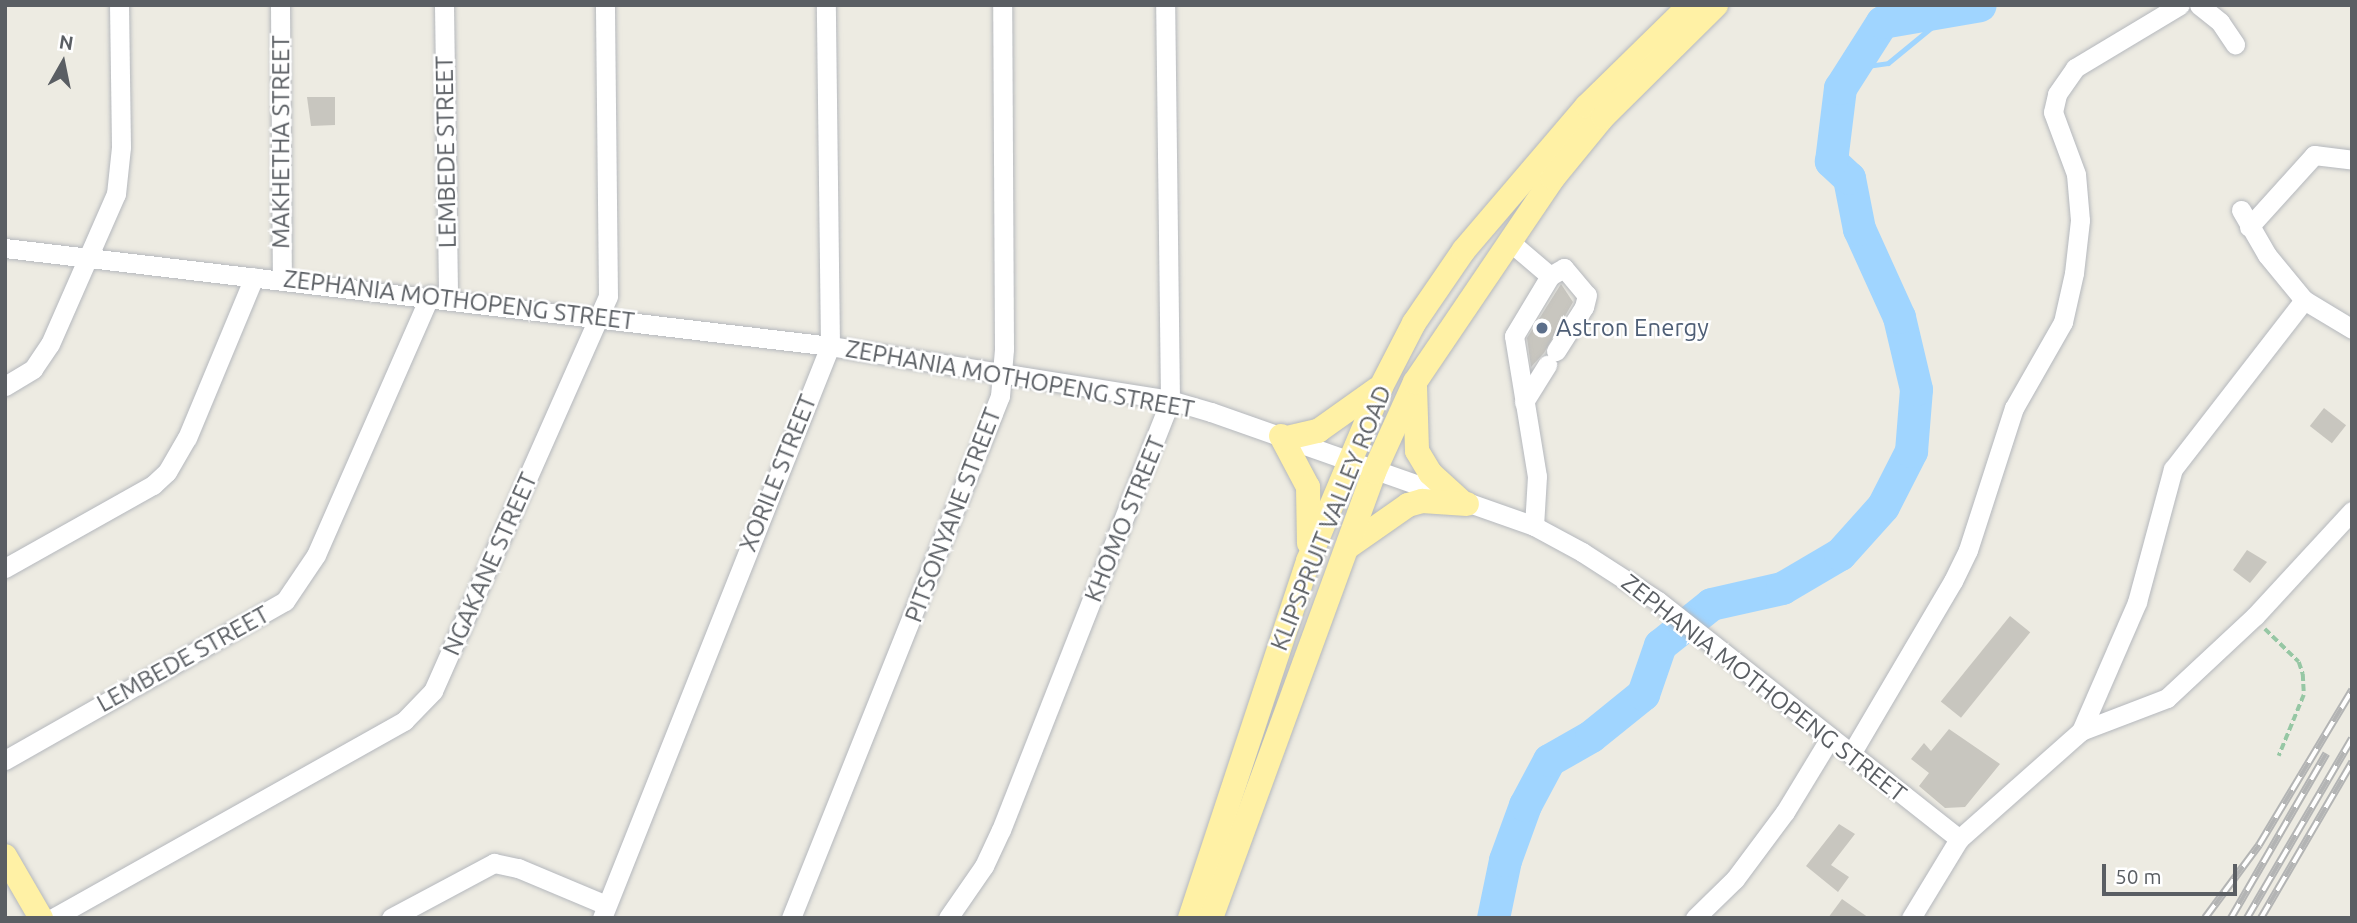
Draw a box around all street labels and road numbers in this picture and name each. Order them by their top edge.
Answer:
street label: MAKHETHA STREET [267,35,295,249]
street label: LEMBEDE STREET [430,56,462,248]
street label: ZEPHANIA MOTHOPENG STREET [282,264,636,336]
street label: ZEPHANIA MOTHOPENG STREET [844,334,1196,424]
street label: KLIPSPRUIT VALLEY ROAD [1265,381,1397,655]
street label: XORILE STREET [733,390,823,556]
street label: PITSONYANE STREET [899,404,1007,626]
street label: KHOMO STREET [1079,432,1171,606]
street label: NGAKANE STREET [437,468,543,660]
street label: ZEPHANIA MOTHOPENG STREET [1616,568,1912,808]
street label: LEMBEDE STREET [92,600,274,718]

